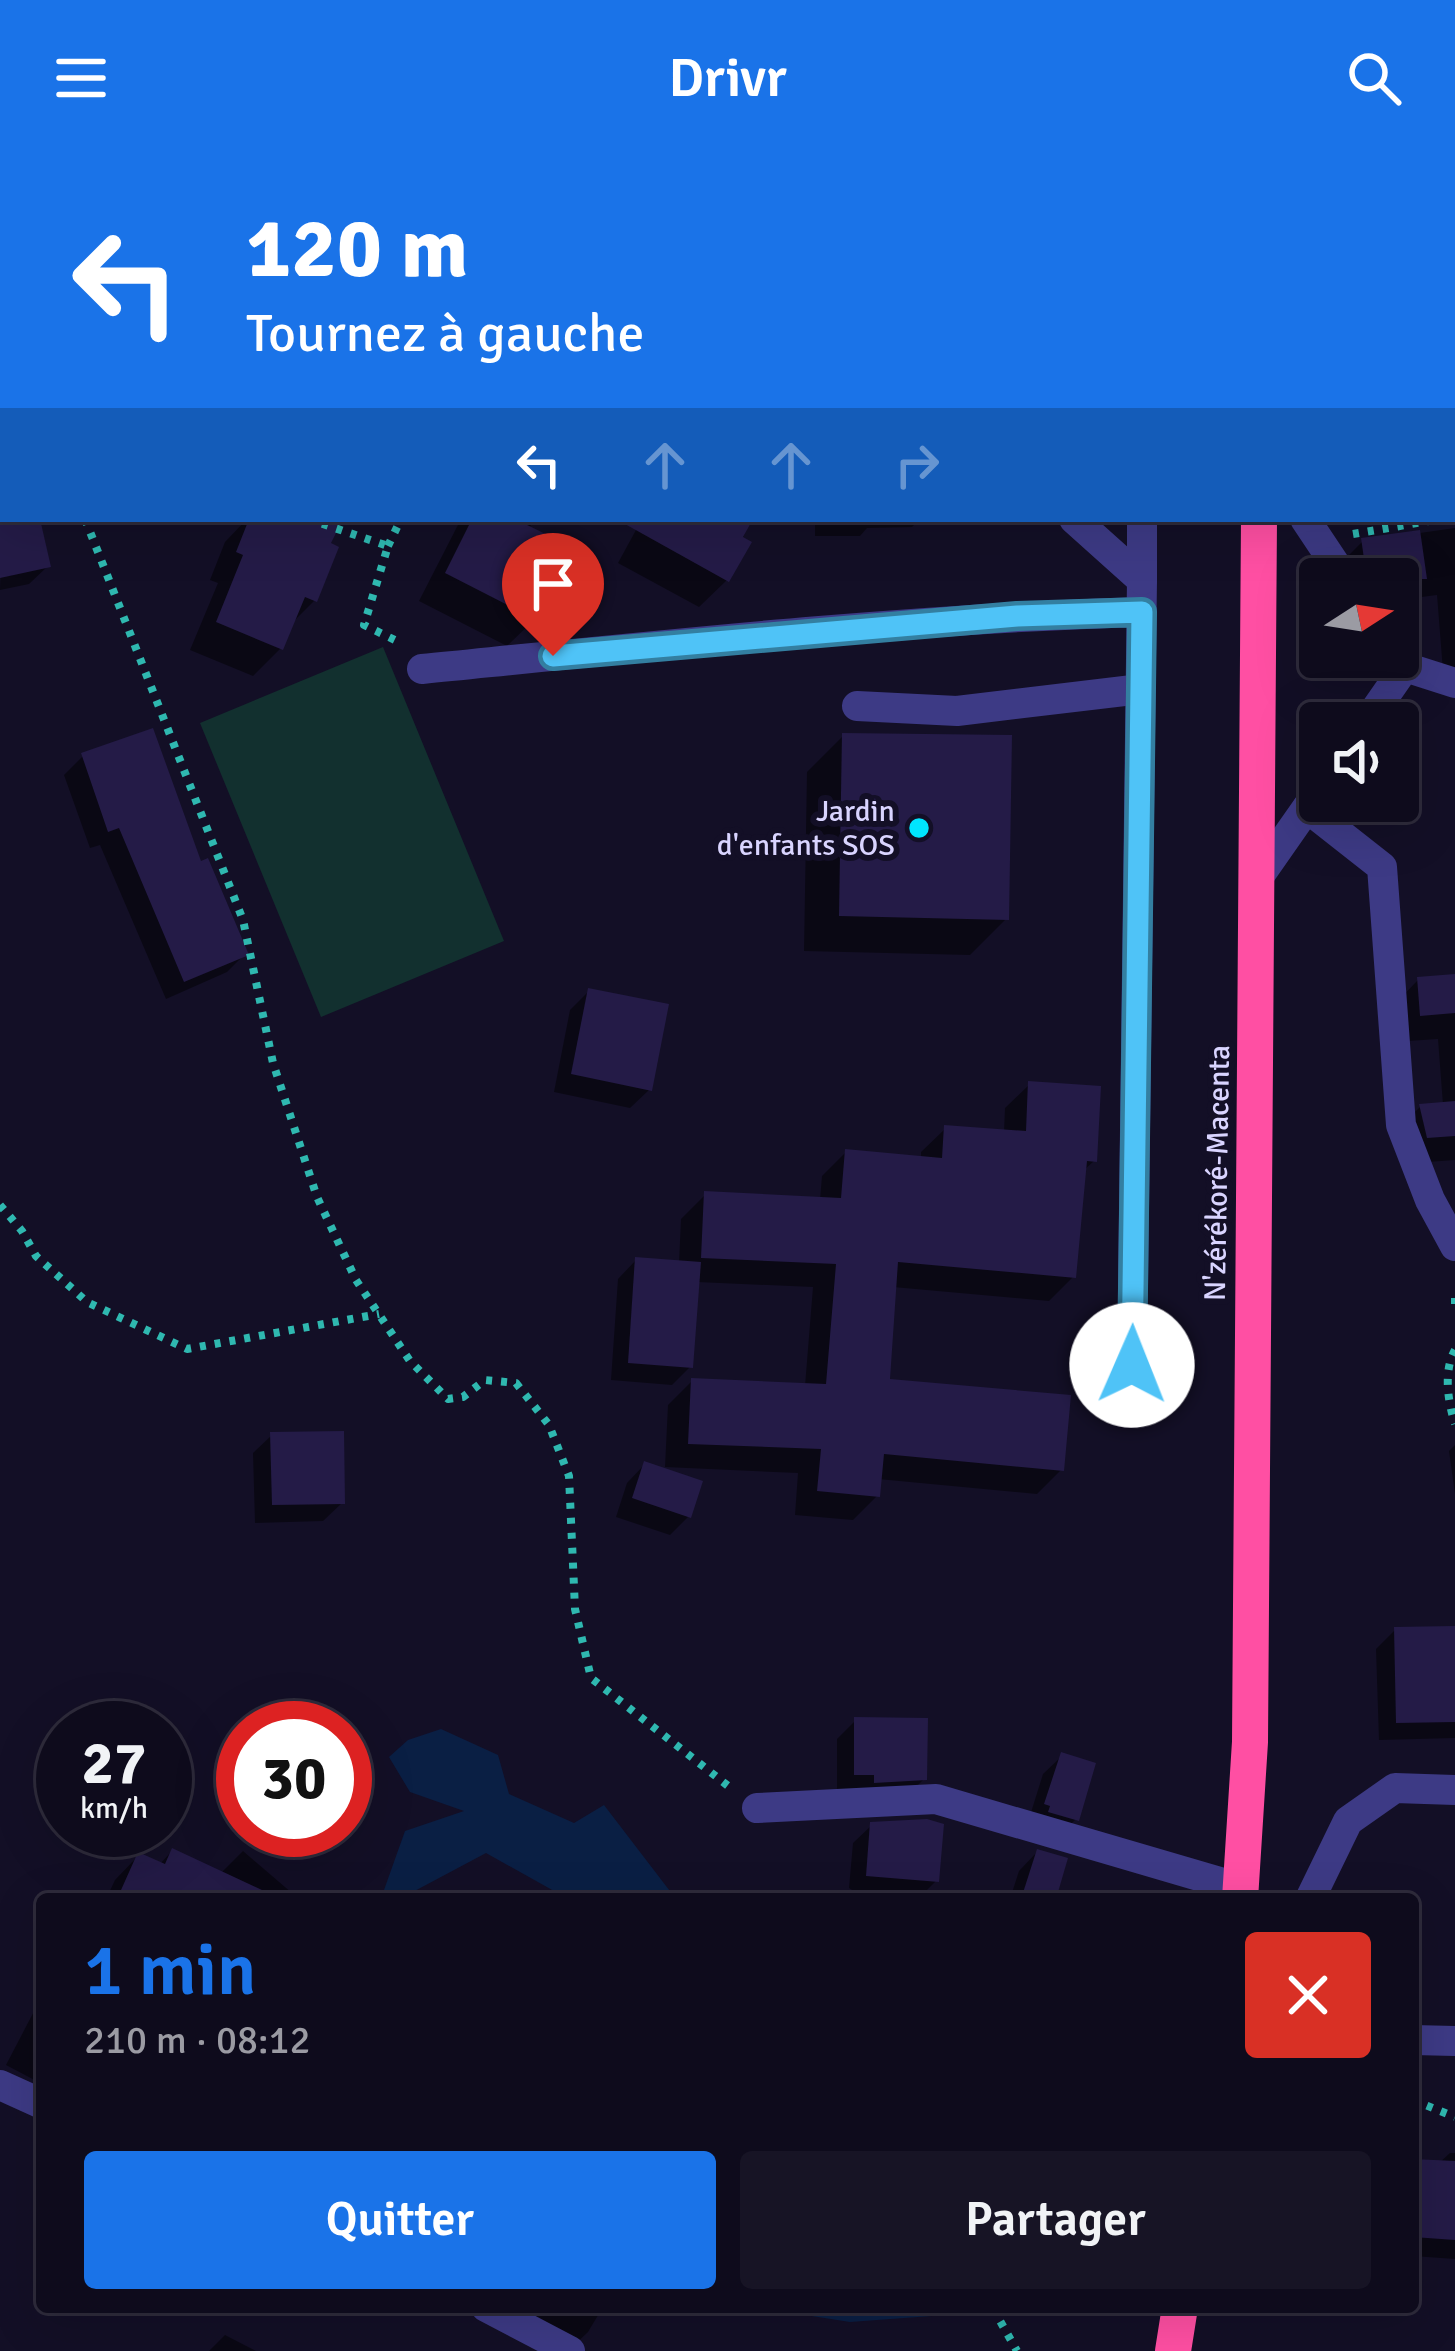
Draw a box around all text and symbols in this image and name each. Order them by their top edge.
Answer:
icon: menu [48,45,114,111]
text: Drivr [668,45,787,112]
icon: search [1341,45,1407,111]
text: 120 m [246,197,468,301]
icon: left [48,204,204,360]
text: Tournez à gauche [246,300,644,367]
icon: left [506,432,572,498]
icon: ahead [632,432,698,498]
icon: ahead [758,432,824,498]
icon: right [884,432,950,498]
pin [502,533,604,656]
icon: arrive [520,551,586,617]
north arrow [1299,558,1419,678]
map controls [1299,558,1419,822]
button: sound [1299,702,1419,822]
place label: Jardin d'enfants SOS [717,793,895,864]
marker: Jardin d'enfants SOS [906,815,932,841]
street label: N'zérékoré-Macenta [1197,1044,1238,1302]
position arrow [1069,1302,1195,1428]
speed limit sign: 30 [216,1701,372,1857]
text: 27 [82,1727,146,1801]
text: km/h [80,1790,148,1827]
text: 1 min [84,1926,256,2015]
button: close [1245,1932,1371,2058]
text: 210 m · 08:12 [84,2016,311,2064]
button: Quitter [84,2151,716,2289]
button: Partager [740,2151,1371,2289]

